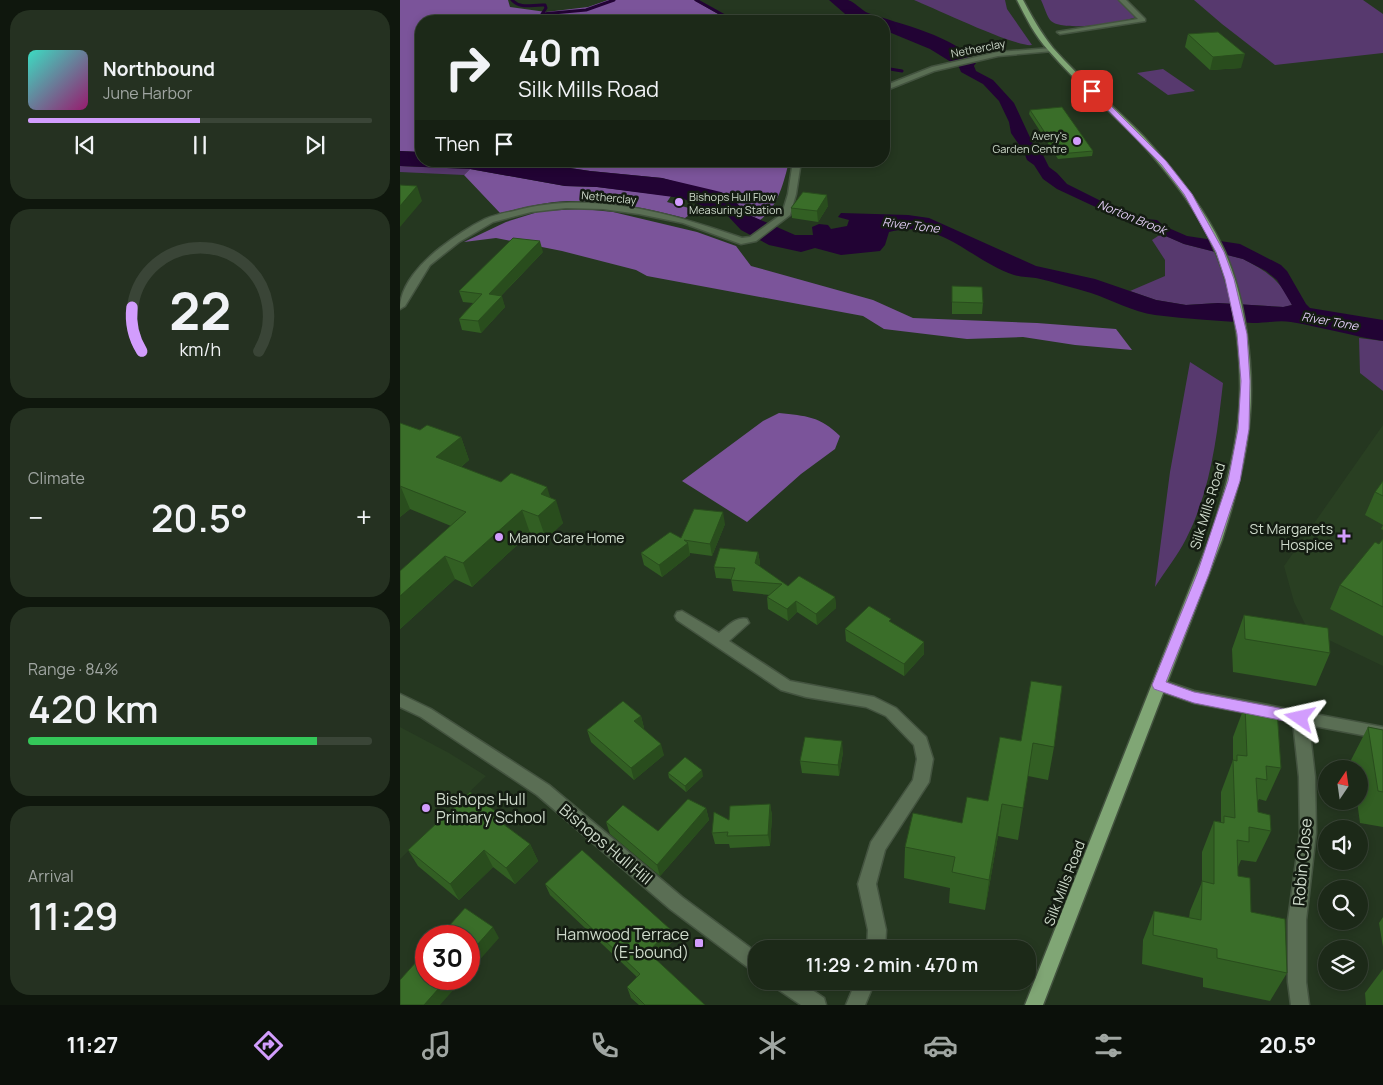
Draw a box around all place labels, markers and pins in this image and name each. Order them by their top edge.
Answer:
pin [1071,70,1113,112]
place label: Avery's Garden Centre [992,128,1068,156]
marker: Avery's Garden Centre [1071,135,1083,147]
place label: Bishops Hull Flow Measuring Station [689,189,782,217]
marker: Bishops Hull Flow Measuring Station [673,196,685,208]
place label: St Margarets Hospice [1250,519,1333,554]
place label: Manor Care Home [509,528,625,547]
marker: St Margarets Hospice [1337,529,1351,543]
marker: Manor Care Home [493,531,505,543]
place label: Bishops Hull Primary School [436,788,546,828]
marker: Bishops Hull Primary School [420,802,432,814]
place label: Hamwood Terrace (E-bound) [556,923,689,963]
marker: Hamwood Terrace (E-bound) [693,937,705,949]

